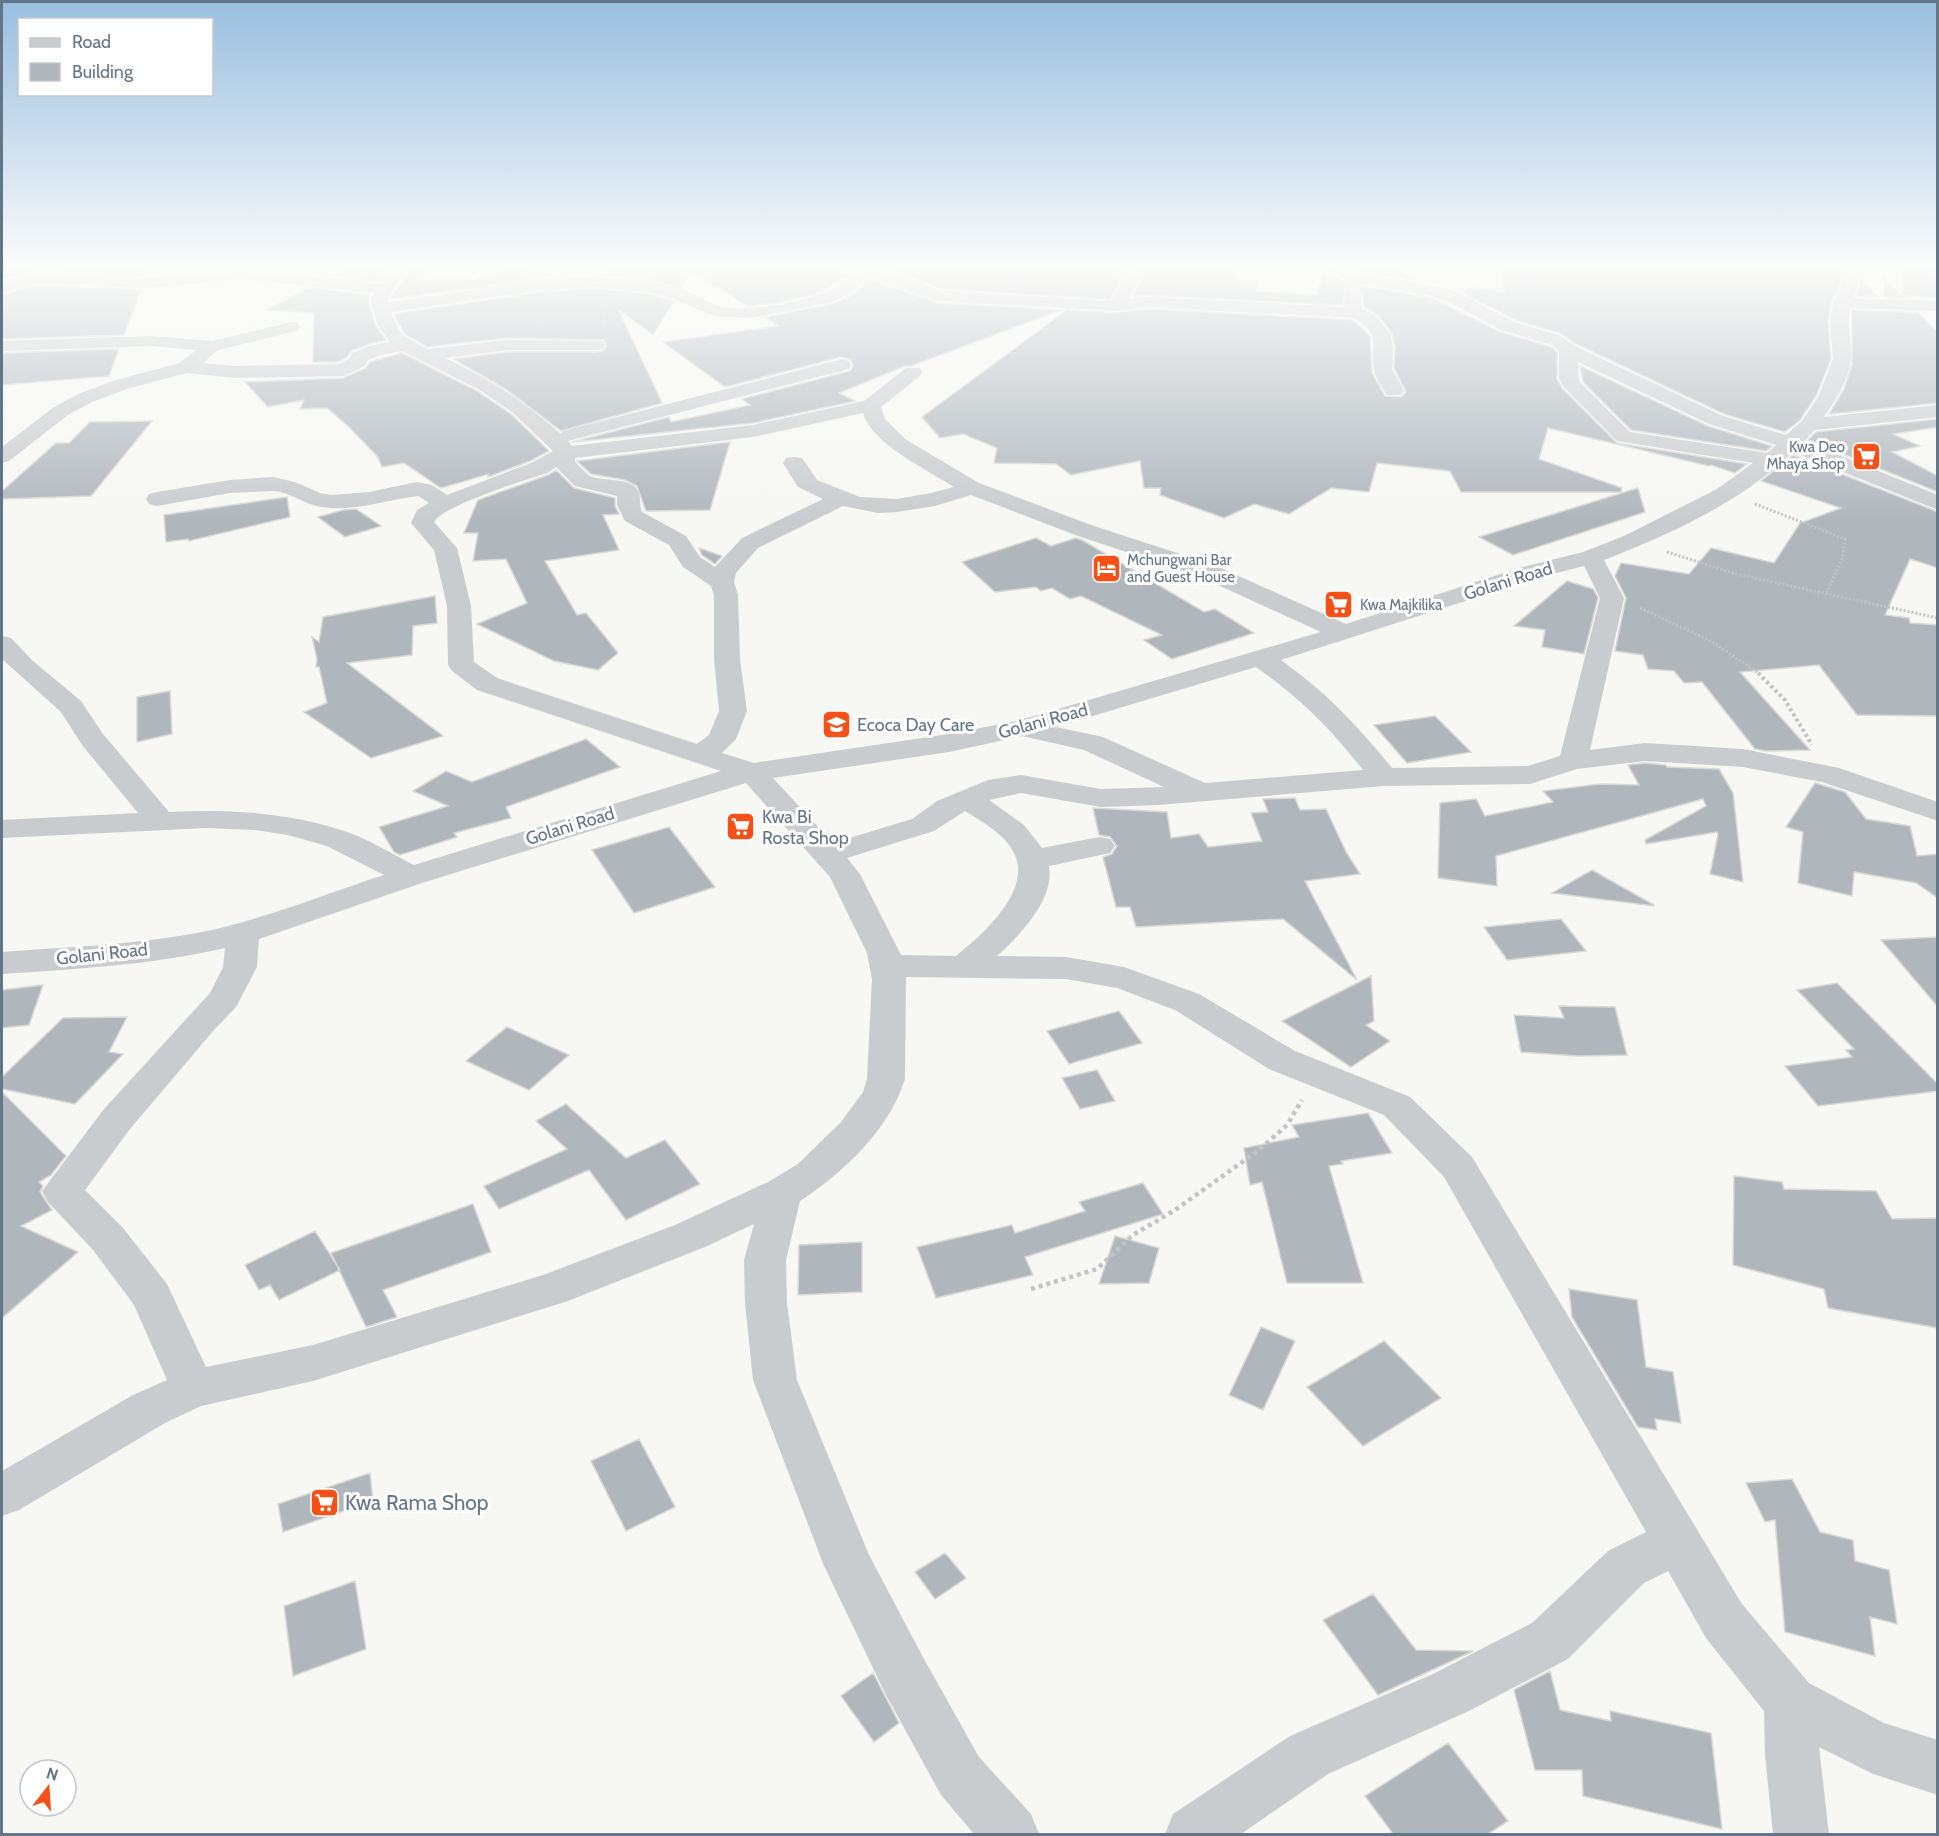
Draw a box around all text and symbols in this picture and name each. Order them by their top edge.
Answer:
legend [18,18,213,96]
text: Road [72,31,111,53]
text: Building [72,61,134,83]
place label: Kwa Deo Mhaya Shop [1766,438,1845,473]
supermarket icon: Kwa Deo Mhaya Shop [1850,440,1882,472]
place label: Mchungwani Bar and Guest House [1127,551,1235,586]
hotel icon: Mchungwani Bar and Guest House [1090,553,1122,585]
street label: Golani Road [1461,557,1555,605]
supermarket icon: Kwa Majkilika [1323,589,1355,621]
place label: Kwa Majkilika [1360,596,1443,614]
street label: Golani Road [996,698,1090,744]
school or university icon: Ecoca Day Care [820,709,852,741]
place label: Ecoca Day Care [857,714,974,736]
street label: Golani Road [523,802,617,850]
place label: Kwa Bi Rosta Shop [762,806,849,849]
supermarket icon: Kwa Bi Rosta Shop [725,811,757,843]
street label: Golani Road [55,938,149,970]
supermarket icon: Kwa Rama Shop [308,1486,340,1518]
place label: Kwa Rama Shop [345,1490,489,1515]
north arrow [18,1758,78,1818]
text: N [44,1763,60,1785]

